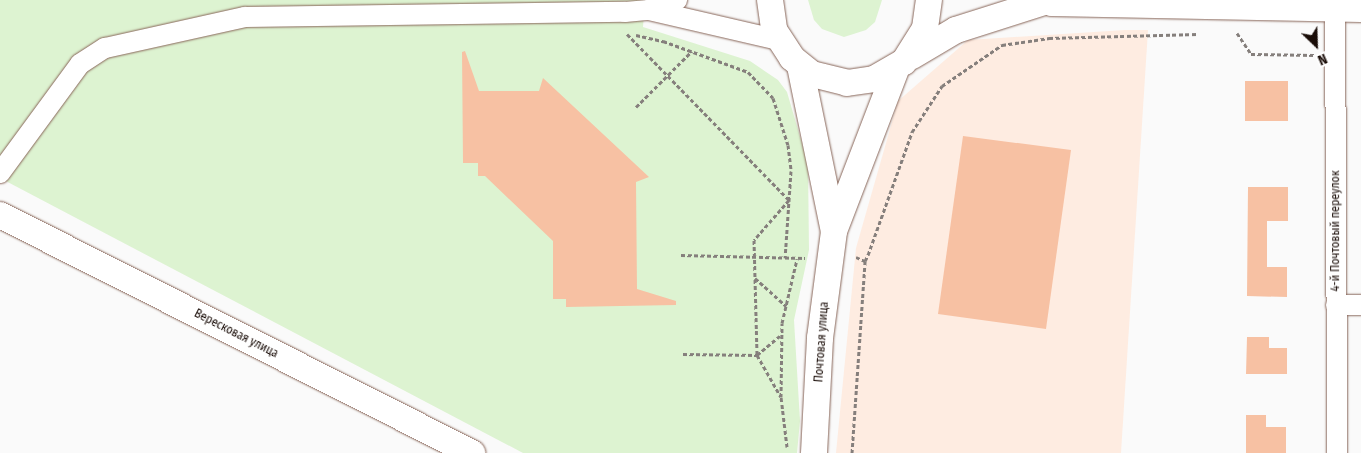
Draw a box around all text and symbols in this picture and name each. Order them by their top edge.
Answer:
north arrow [1291,20,1341,70]
text: N [1315,50,1330,69]
street label: 4-й Почтовый переулок [1329,170,1343,292]
street label: Почтовая улица [812,301,832,383]
street label: Вересковая улица [192,307,280,361]

